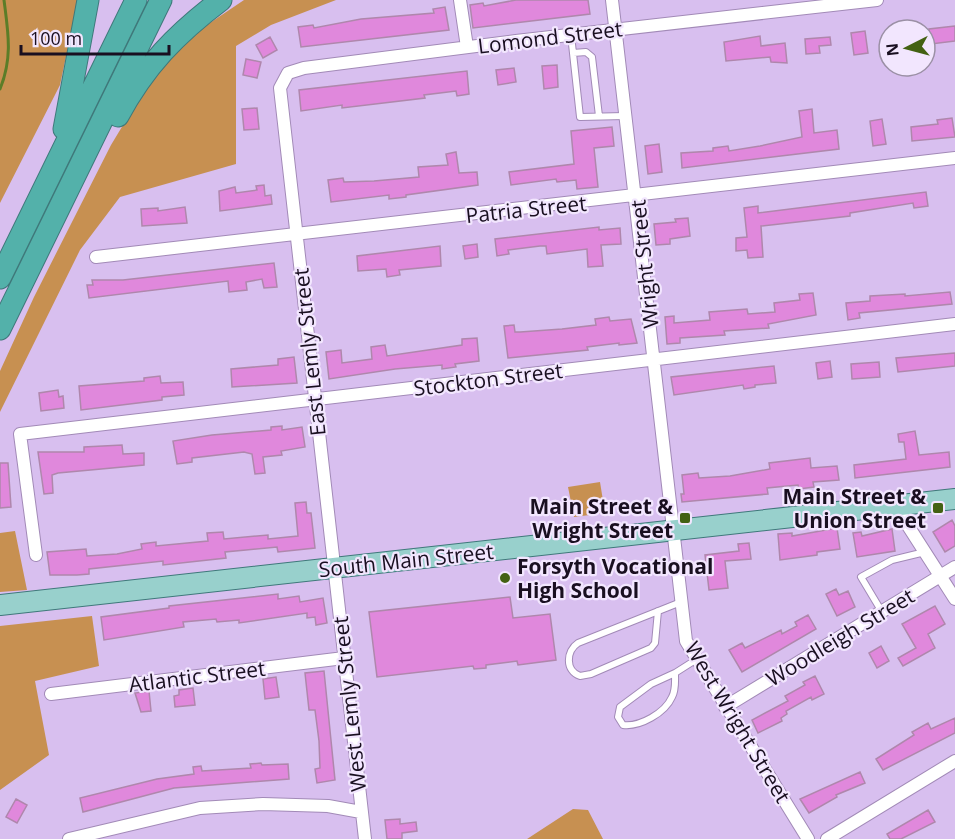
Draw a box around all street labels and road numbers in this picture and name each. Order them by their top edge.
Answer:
street label: Lomond Street [476,14,624,60]
street label: Patria Street [464,189,588,229]
street label: Wright Street [623,198,665,330]
street label: East Lemly Street [286,267,332,437]
street label: Stockton Street [412,356,564,402]
street label: South Main Street [317,537,495,583]
street label: Woodleigh Street [761,582,919,692]
street label: West Lemly Street [326,615,372,793]
street label: West Wright Street [679,636,797,808]
street label: Atlantic Street [127,654,267,698]

